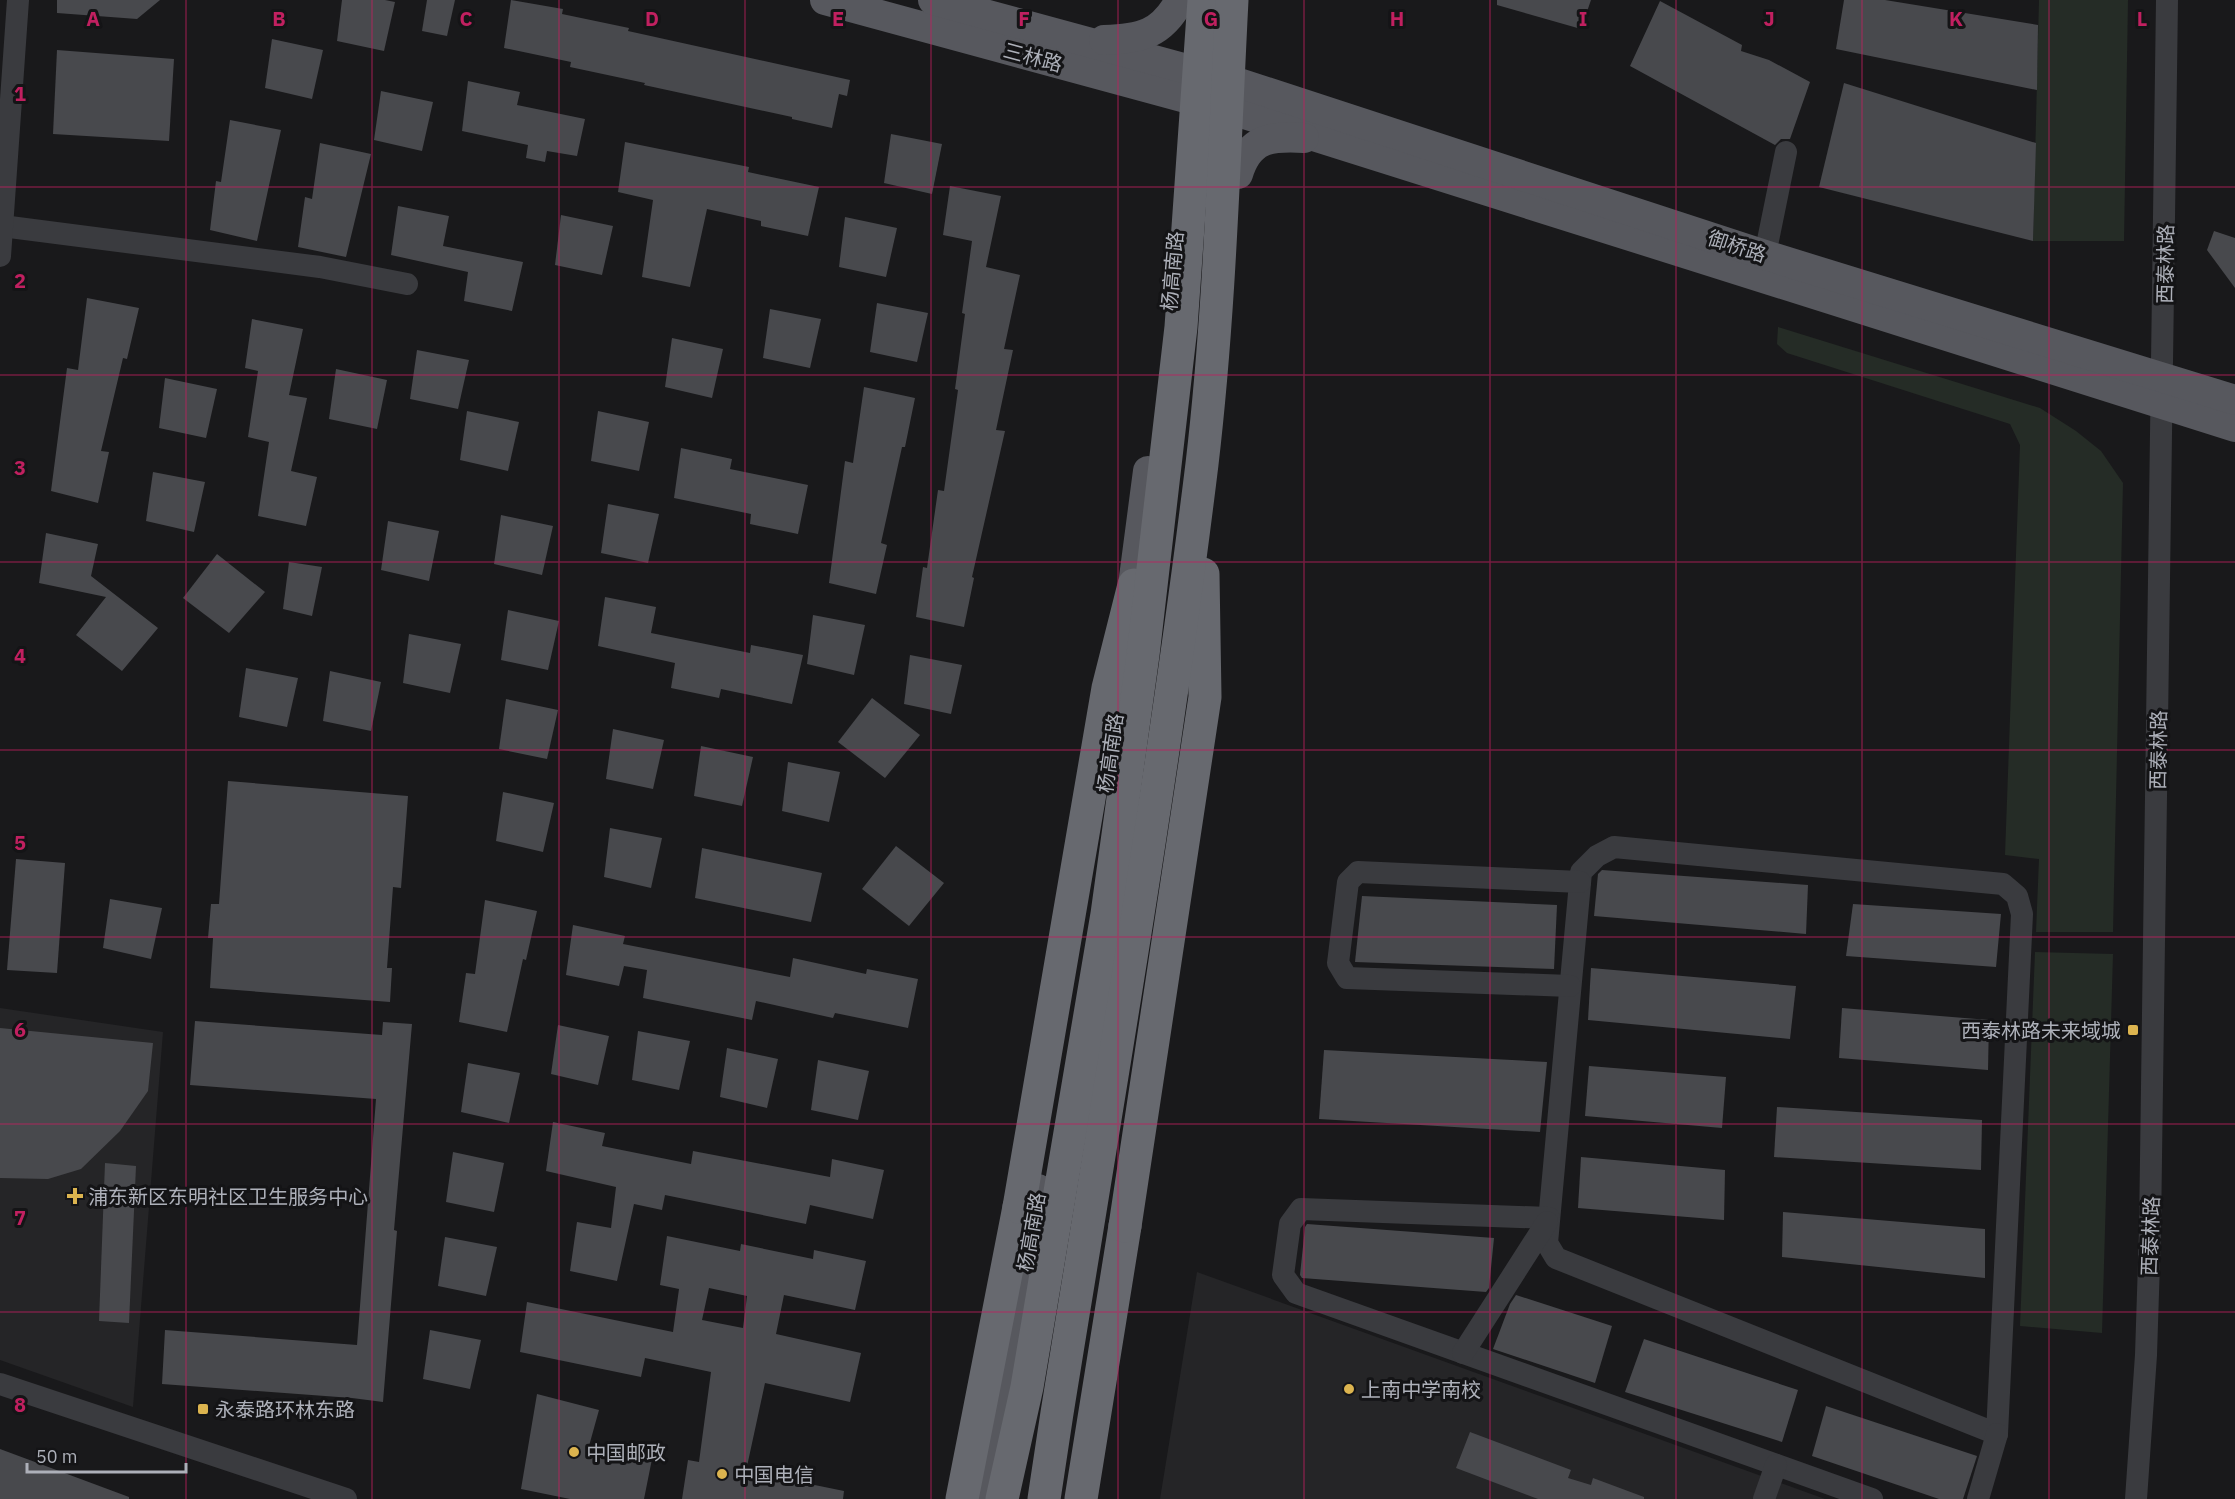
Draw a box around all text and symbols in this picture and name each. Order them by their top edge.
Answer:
text: A [86,5,100,32]
text: B [272,5,286,32]
text: C [459,5,473,32]
text: D [645,5,659,32]
text: E [832,5,844,32]
text: F [1018,5,1030,32]
text: G [1204,5,1218,32]
text: H [1390,5,1404,32]
text: I [1579,5,1587,32]
text: J [1763,5,1775,32]
text: K [1949,5,1963,32]
text: L [2137,5,2147,32]
street label: 三林路 [1001,36,1065,78]
text: 1 [14,80,26,107]
street label: 御桥路 [1704,224,1770,268]
street label: 西泰林路 [2151,224,2179,304]
street label: 杨高南路 [1155,230,1189,312]
text: 2 [14,267,26,294]
text: 3 [14,454,26,481]
text: 4 [14,642,26,669]
street label: 西泰林路 [2144,710,2172,790]
street label: 杨高南路 [1091,712,1129,794]
text: 5 [14,829,26,856]
text: 6 [14,1016,26,1043]
place label: 西泰林路未来域城 [1961,1017,2121,1044]
marker: 西泰林路未来域城 [2126,1023,2140,1037]
place label: 浦东新区东明社区卫生服务中心 [88,1183,368,1210]
marker: 浦东新区东明社区卫生服务中心 [66,1187,84,1205]
street label: 杨高南路 [1011,1190,1051,1274]
street label: 西泰林路 [2135,1196,2165,1276]
text: 7 [14,1204,26,1231]
place label: 上南中学南校 [1361,1376,1481,1403]
marker: 上南中学南校 [1342,1382,1356,1396]
text: 8 [14,1391,26,1418]
place label: 永泰路环林东路 [215,1396,355,1423]
marker: 永泰路环林东路 [196,1402,210,1416]
scale bar [27,1436,186,1474]
place label: 中国邮政 [586,1439,666,1466]
text: 50 m [36,1445,78,1468]
marker: 中国邮政 [567,1445,581,1459]
place label: 中国电信 [734,1461,814,1488]
marker: 中国电信 [715,1467,729,1481]

